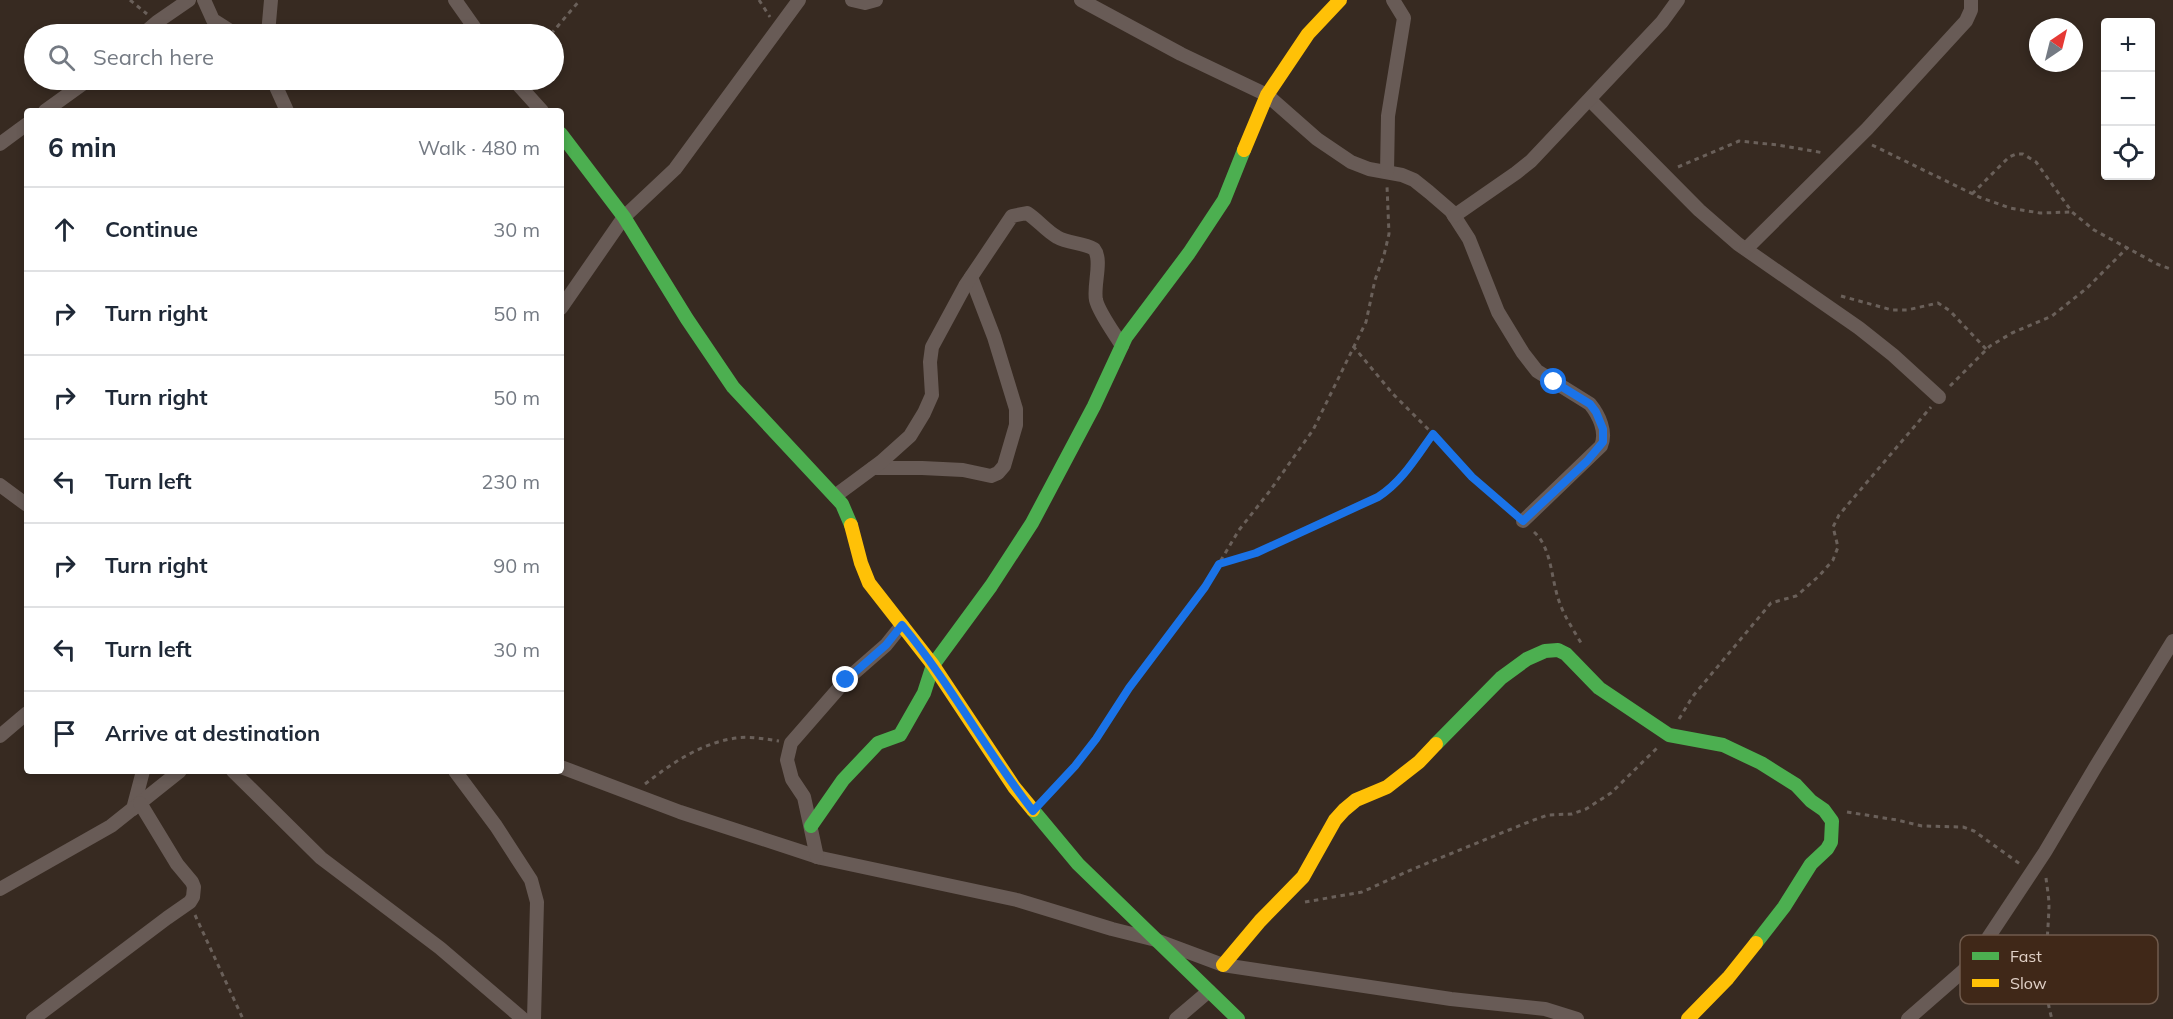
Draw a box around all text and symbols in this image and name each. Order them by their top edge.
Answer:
north arrow [2029,18,2083,72]
map controls [2101,18,2155,180]
button: + [2101,18,2155,72]
search box [24,24,564,90]
icon: search [45,41,78,74]
text: Search here [93,43,214,71]
button: − [2101,72,2155,126]
button: locate [2101,126,2155,180]
text: 6 min [48,131,117,164]
text: Walk · 480 m [418,135,540,160]
icon: ahead [48,213,81,246]
text: Continue [105,215,198,243]
text: 30 m [493,217,540,242]
icon: right [48,297,81,330]
text: Turn right [105,299,208,327]
text: 50 m [493,301,540,326]
route start [1540,368,1566,394]
icon: right [48,381,81,414]
text: Turn right [105,383,208,411]
text: 50 m [493,385,540,410]
icon: left [48,465,81,498]
text: Turn left [105,467,192,495]
text: 230 m [481,469,540,494]
icon: right [48,549,81,582]
text: Turn right [105,551,208,579]
text: 90 m [493,553,540,578]
icon: left [48,633,81,666]
text: Turn left [105,635,192,663]
text: 30 m [493,637,540,662]
route end [832,666,858,692]
icon: arrive [48,717,81,750]
text: Arrive at destination [105,719,320,747]
legend [1960,935,2158,1004]
text: Fast [2010,946,2042,966]
text: Slow [2010,973,2047,993]

